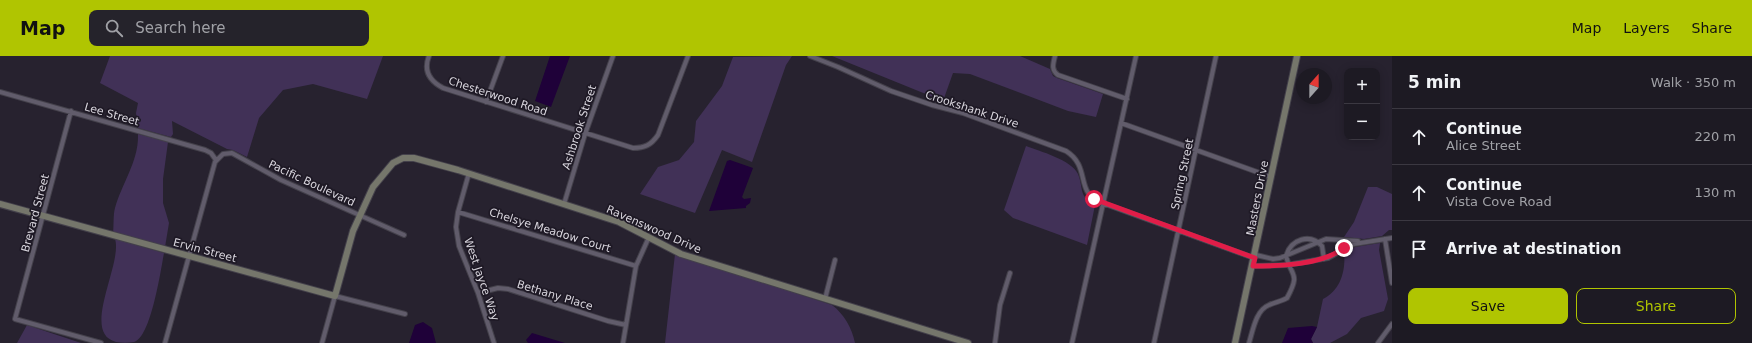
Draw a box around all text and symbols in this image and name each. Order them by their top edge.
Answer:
search box [89,10,369,46]
text: Map [20,17,65,39]
icon: search [103,17,125,39]
text: Search here [135,19,225,37]
text: Map [1572,20,1601,36]
text: Layers [1623,20,1670,36]
text: Share [1692,20,1732,36]
north arrow [1296,68,1332,104]
map controls [1344,68,1380,140]
button: + [1344,68,1380,104]
text: 5 min [1408,72,1461,92]
street label: Chesterwood Road [447,74,549,119]
text: Walk · 350 m [1651,75,1736,90]
street label: Ashbrook Street [560,83,600,171]
street label: Crookshank Drive [924,88,1020,131]
street label: Lee Street [83,100,141,129]
button: − [1344,104,1380,140]
text: Continue [1446,120,1522,138]
icon: ahead [1408,126,1430,148]
text: 220 m [1694,129,1736,144]
street label: Spring Street [1169,137,1197,211]
text: Alice Street [1446,138,1521,153]
street label: Pacific Boulevard [266,158,357,209]
street label: Masters Drive [1244,159,1271,237]
street label: Brevard Street [19,172,52,253]
text: Continue [1446,176,1522,194]
icon: ahead [1408,182,1430,204]
text: 130 m [1694,185,1736,200]
route start [1085,190,1103,208]
text: Vista Cove Road [1446,194,1552,209]
street label: Ravenswood Drive [604,203,703,256]
street label: Chelsye Meadow Court [488,206,613,255]
street label: Ervin Street [172,236,239,265]
street label: West Jayce Way [461,236,502,323]
icon: arrive [1408,238,1430,260]
route end [1335,239,1353,257]
text: Arrive at destination [1446,240,1621,258]
street label: Bethany Place [515,278,595,313]
button: Save [1408,288,1568,324]
button: Share [1576,288,1736,324]

